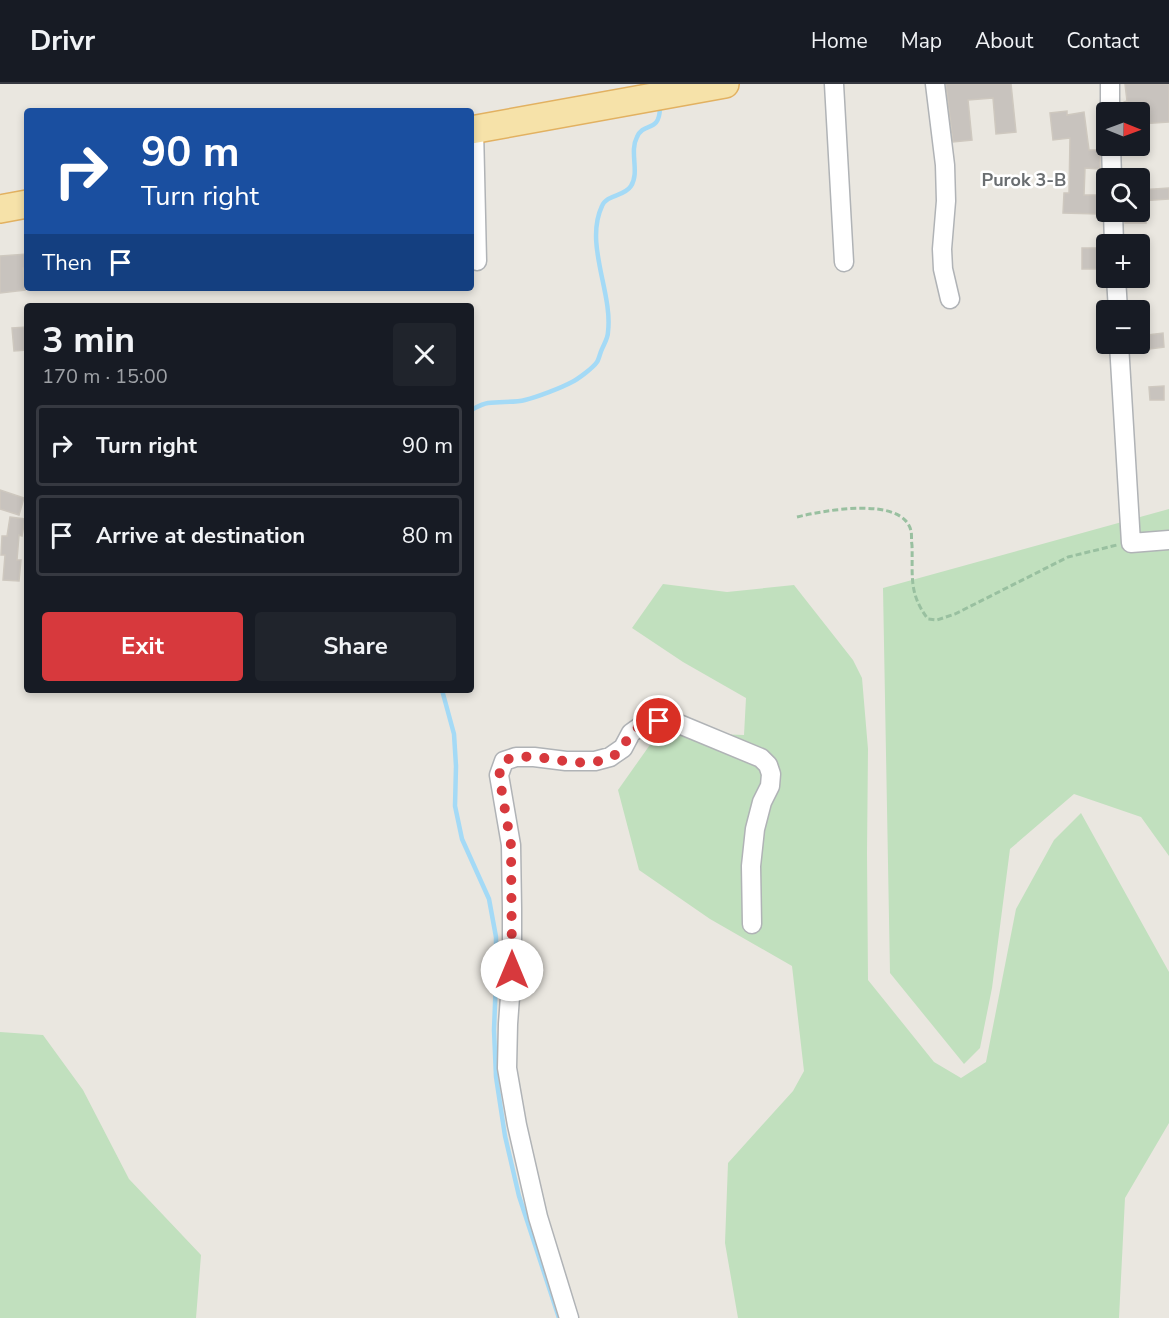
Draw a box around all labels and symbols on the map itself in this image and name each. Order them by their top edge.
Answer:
north arrow [1096,102,1150,156]
district label: Purok 3-B [982,168,1066,192]
pin [633,695,684,746]
position arrow [480,938,544,1002]

